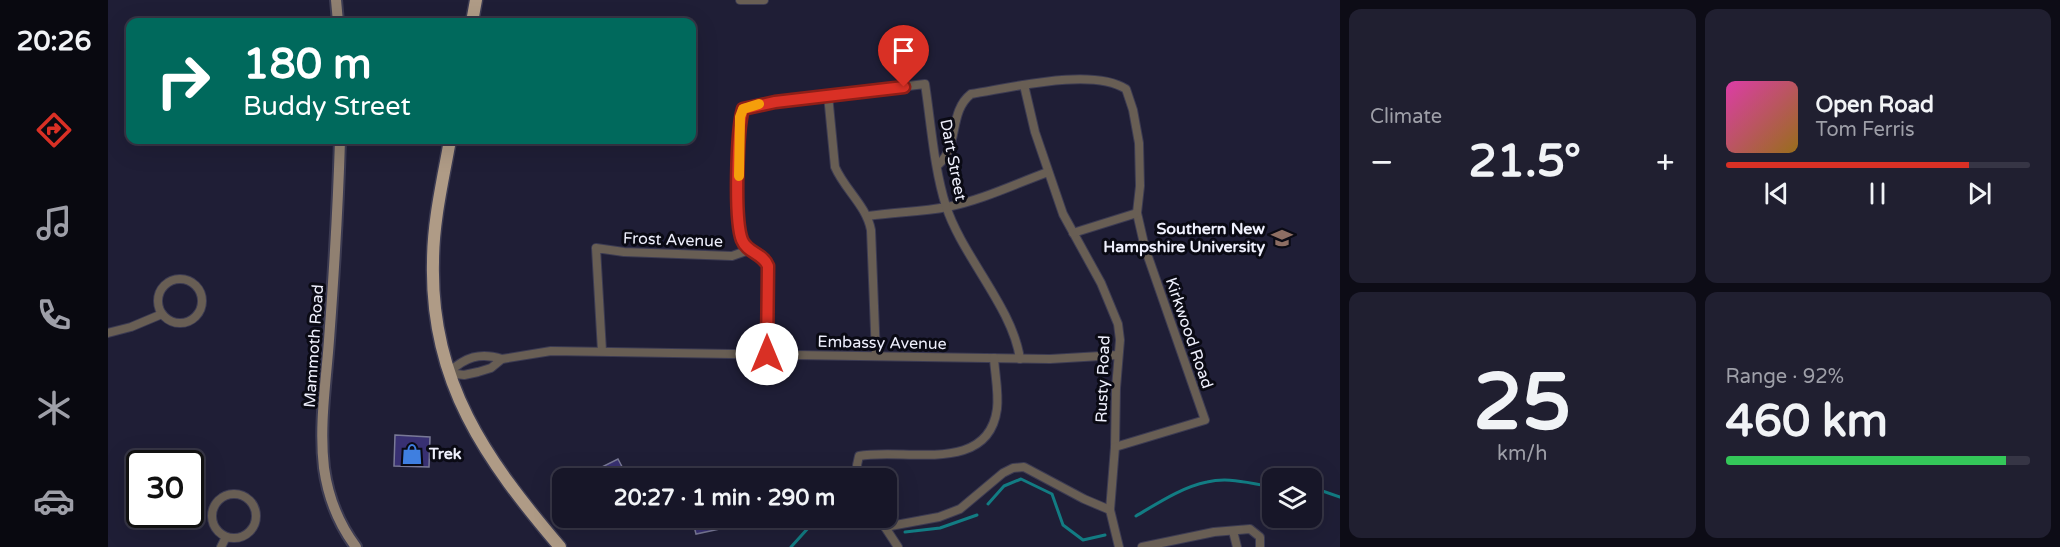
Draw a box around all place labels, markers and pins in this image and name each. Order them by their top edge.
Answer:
pin [878,25,929,87]
place label: Southern New Hampshire University [1103,219,1265,257]
school or university icon: Southern New Hampshire University [1270,226,1294,250]
shop icon: Trek [400,442,424,466]
place label: Trek [428,444,462,464]

